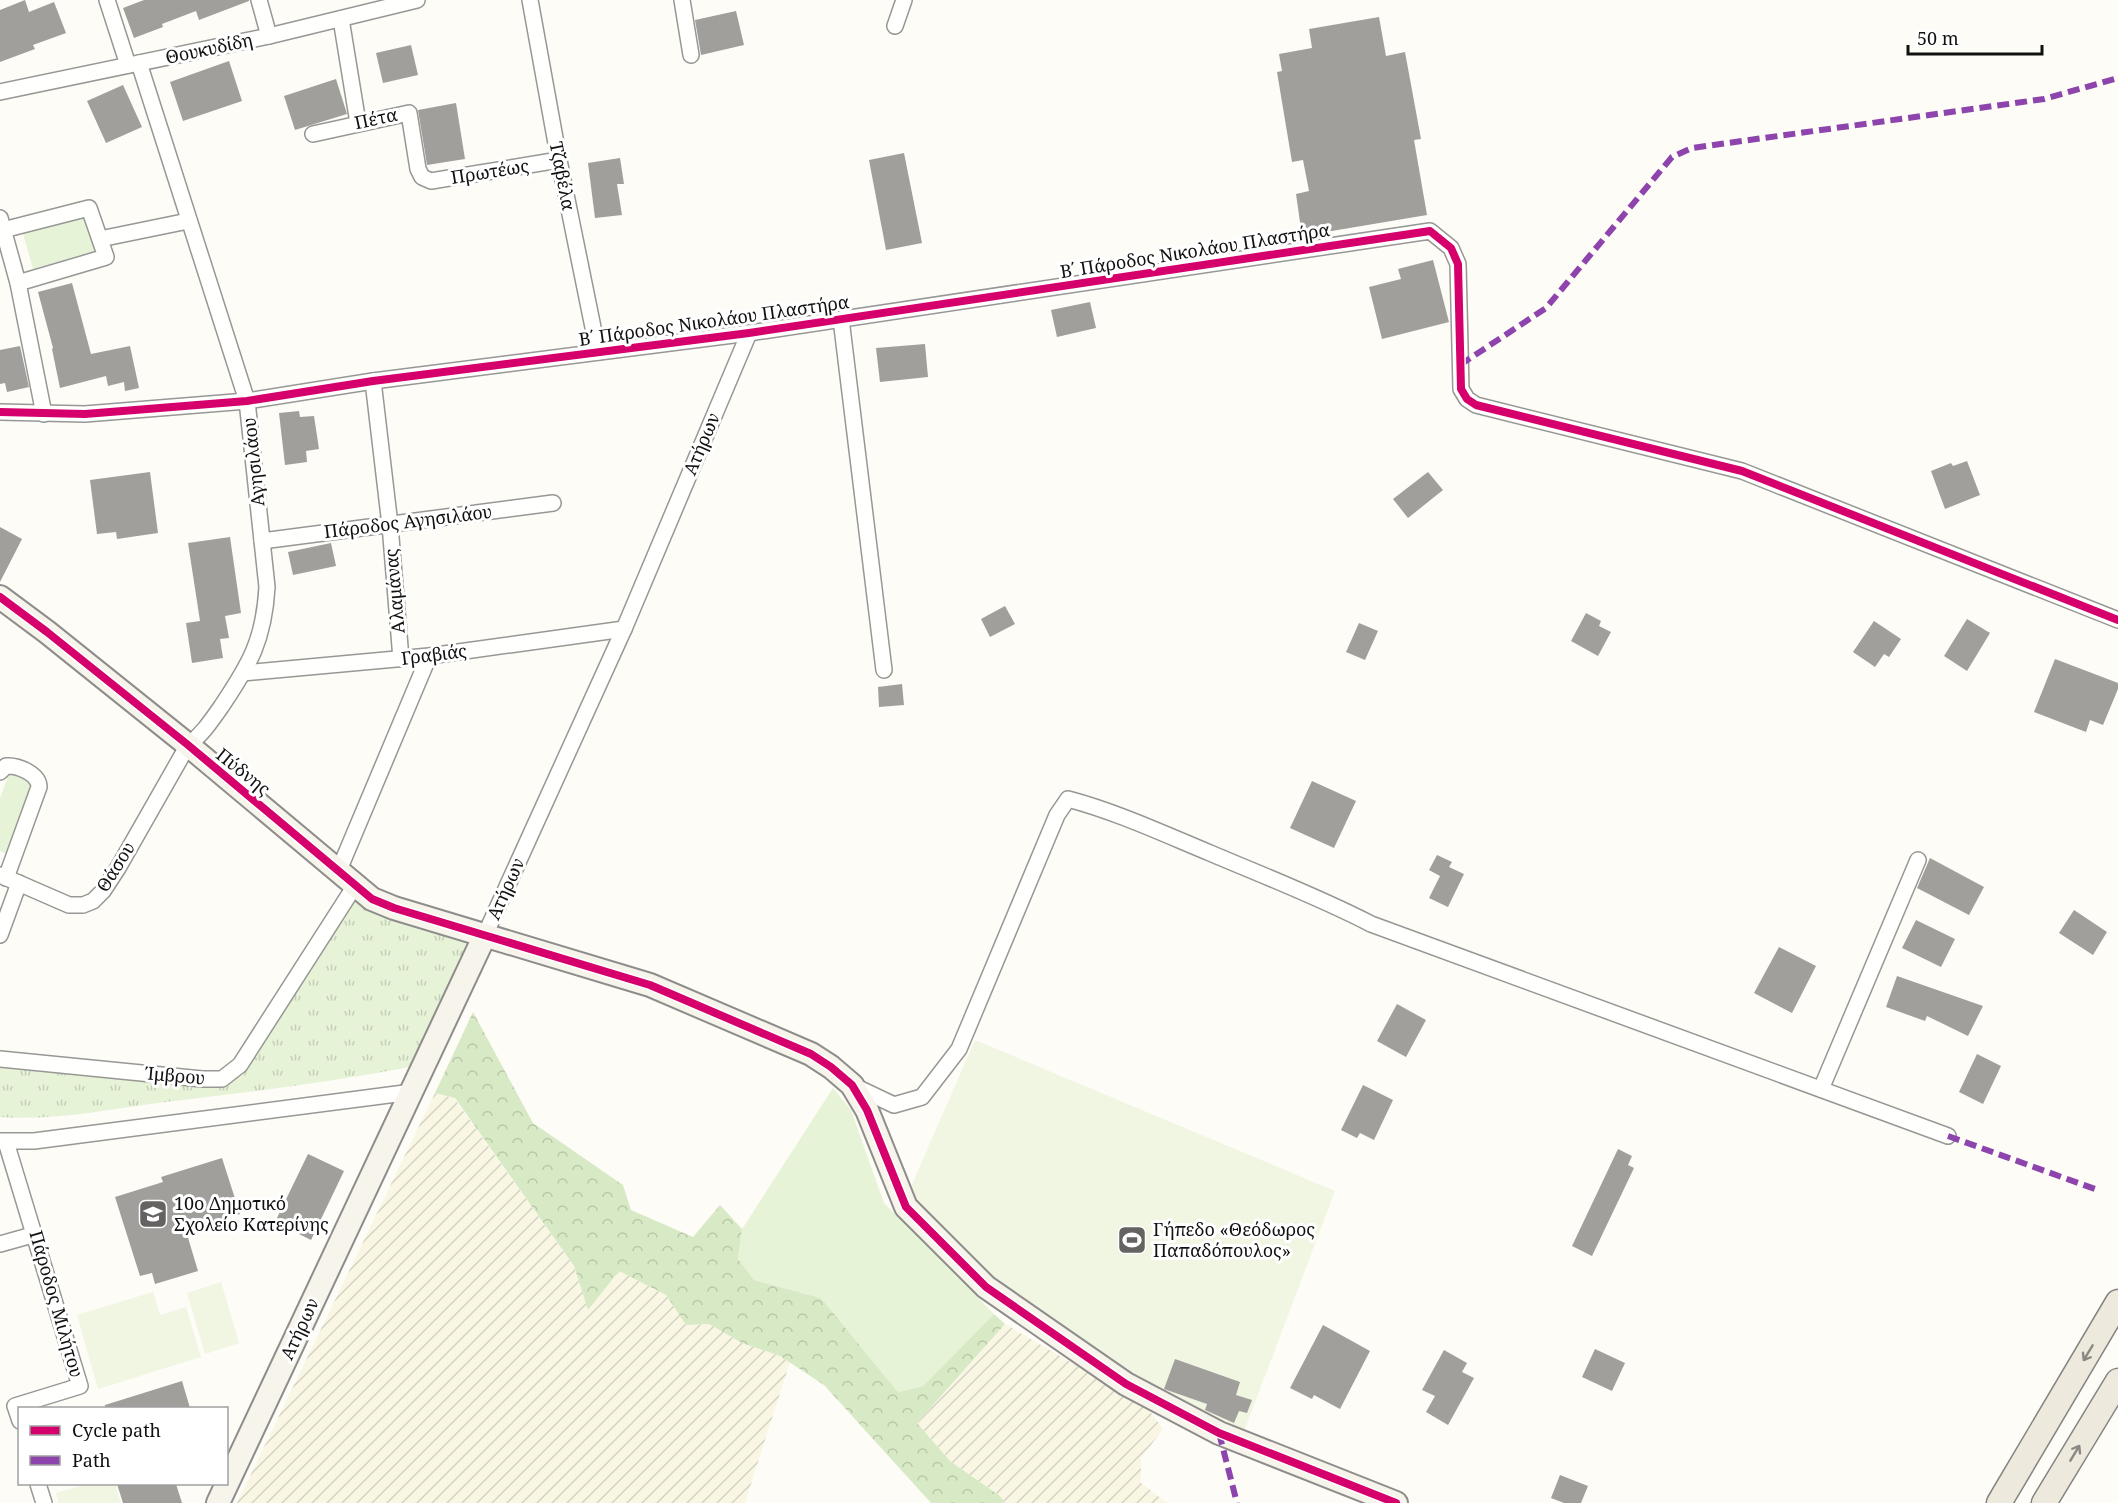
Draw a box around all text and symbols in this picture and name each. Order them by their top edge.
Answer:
scale bar [1908,18,2042,56]
text: 50 m [1917,26,1959,50]
street label: Θουκυδίδη [163,27,255,69]
street label: Πέτα [352,102,400,134]
street label: Τζαβέλα [545,139,581,213]
street label: Πρωτέως [449,153,531,189]
street label: Β΄ Πάροδος Νικολάου Πλαστήρα [1058,217,1332,283]
street label: Β΄ Πάροδος Νικολάου Πλαστήρα [577,289,851,351]
street label: Ατήρων [677,409,725,478]
street label: Αγησιλάου [236,417,270,508]
street label: Πάροδος Αγησιλάου [322,499,493,543]
street label: Αλαμάνας [378,547,410,635]
street label: Γραβιάς [400,638,468,670]
street label: Πύδνης [212,742,276,801]
street label: Θάσου [90,837,140,896]
street label: Ατήρων [481,854,529,923]
street label: Ίμβρου [143,1060,206,1090]
place label: 10ο Δημοτικό Σχολείο Κατερίνης [174,1191,329,1236]
school or university icon: 10ο Δημοτικό Σχολείο Κατερίνης [137,1198,169,1230]
place label: Γήπεδο «Θεόδωρος Παπαδόπουλος» [1153,1217,1315,1262]
sports icon: Γήπεδο «Θεόδωρος Παπαδόπουλος» [1116,1224,1148,1256]
street label: Πάροδος Μιλήτου [25,1228,89,1380]
street label: Ατήρων [274,1294,324,1363]
one-way arrow [2082,1344,2094,1361]
legend [18,1407,228,1485]
text: Cycle path [72,1418,161,1442]
one-way arrow [2069,1445,2081,1462]
text: Path [72,1448,111,1472]

